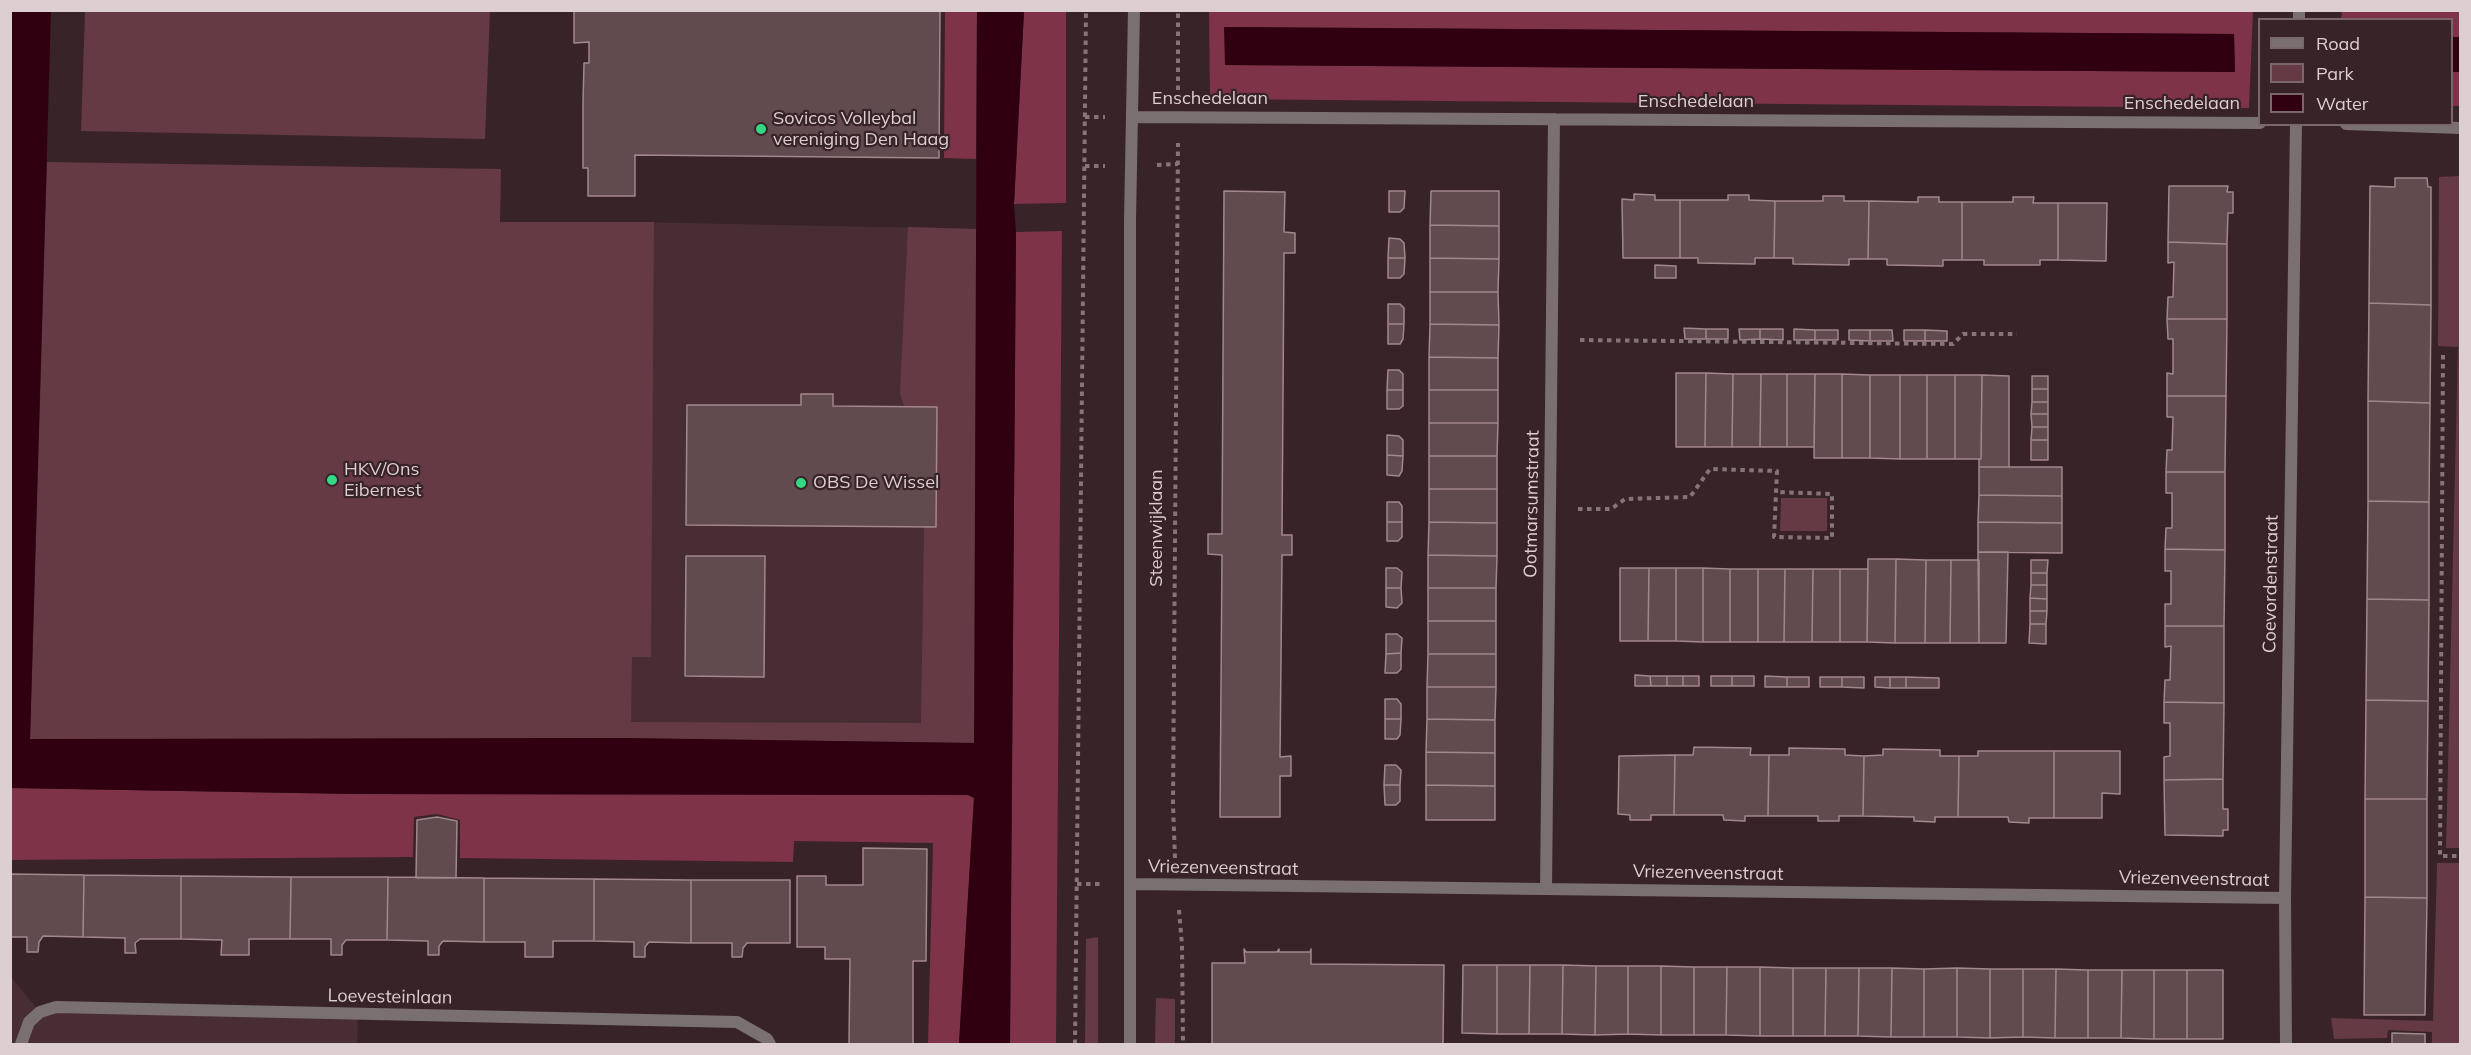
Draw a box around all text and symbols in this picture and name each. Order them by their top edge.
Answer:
legend [2258,18,2453,126]
text: Road [2316,32,2360,55]
text: Park [2316,62,2354,85]
street label: Enschedelaan [1152,88,1268,110]
street label: Enschedelaan [1638,91,1754,113]
text: Water [2316,92,2368,115]
street label: Enschedelaan [2124,93,2240,115]
place label: Sovicos Volleybal vereniging Den Haag [773,108,949,150]
marker: Sovicos Volleybal vereniging Den Haag [754,122,768,136]
street label: Ootmarsumstraat [1520,430,1544,578]
place label: HKV/Ons Eibernest [344,459,421,502]
street label: Steenwijklaan [1146,469,1168,587]
place label: OBS De Wissel [813,472,939,494]
marker: HKV/Ons Eibernest [325,473,339,487]
marker: OBS De Wissel [794,476,808,490]
street label: Coevordenstraat [2259,515,2283,653]
street label: Vriezenveenstraat [1148,856,1298,880]
street label: Vriezenveenstraat [1633,861,1783,885]
street label: Vriezenveenstraat [2119,867,2269,891]
street label: Loevesteinlaan [327,985,453,1009]

